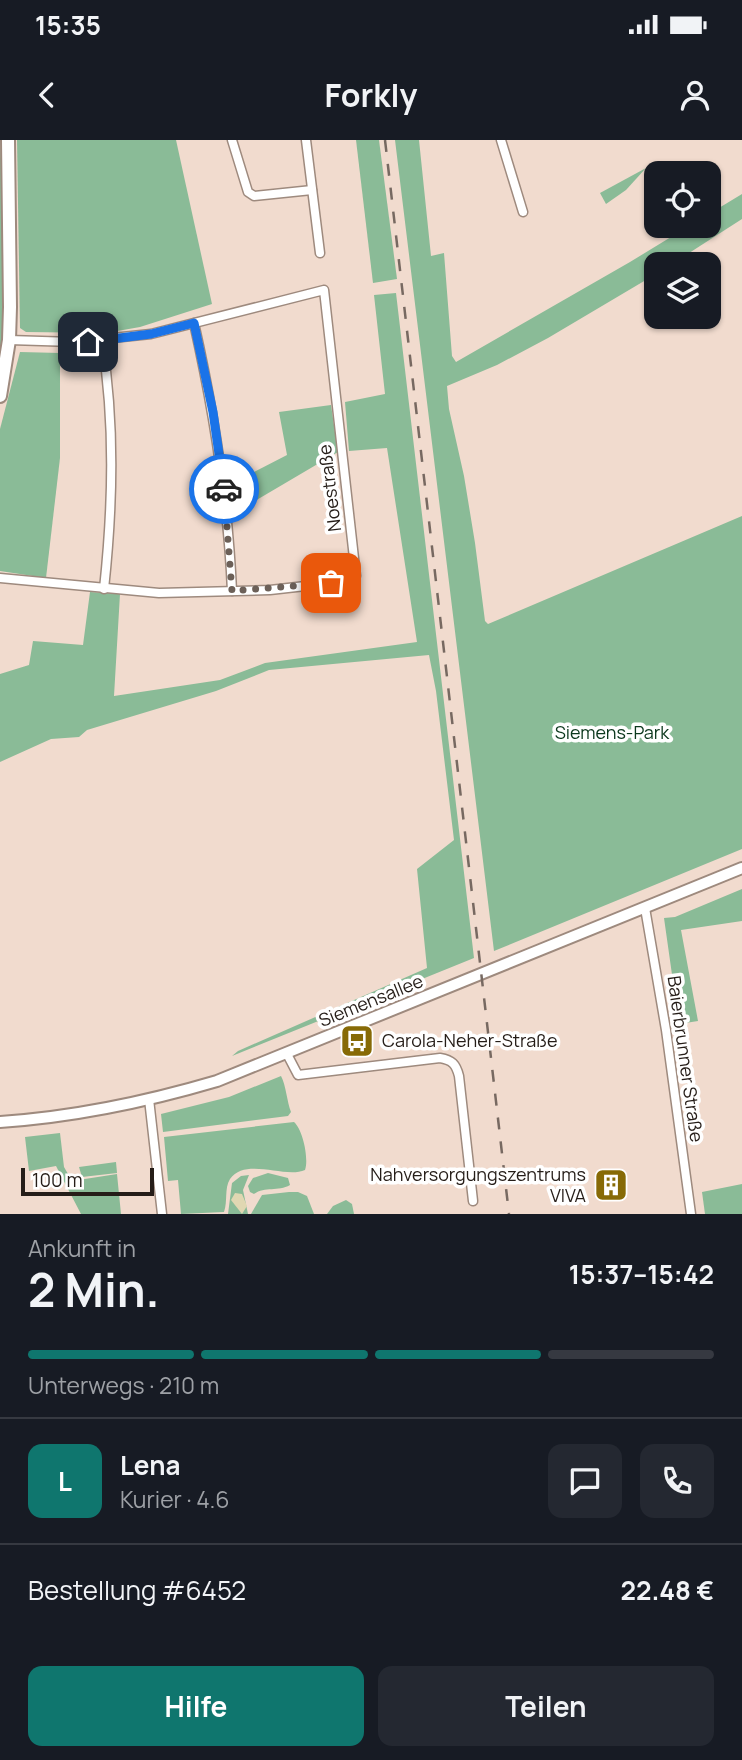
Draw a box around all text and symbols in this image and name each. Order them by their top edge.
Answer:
text: 15:35 [35,7,101,43]
text: Forkly [325,73,417,117]
icon: back [28,76,66,114]
icon: person [676,76,714,114]
map controls [644,161,721,329]
button: locate [644,161,721,238]
button: layers [644,252,721,329]
pin [58,312,118,372]
icon: home [69,323,107,361]
street label: Noestraße [312,443,346,533]
courier [189,454,259,524]
icon: car [205,470,243,508]
pin [301,553,361,613]
icon: bag [312,564,350,602]
park label: Siemens-Park [555,720,670,744]
street label: Siemensallee [315,968,426,1032]
street label: Baierbrunner Straße [662,974,710,1144]
bus stop icon: Carola-Neher-Straße [338,1022,376,1060]
place label: Carola-Neher-Straße [382,1028,557,1052]
place label: Nahversorgungszentrums VIVA [370,1162,587,1207]
scale bar [21,1165,154,1197]
building icon: Nahversorgungszentrums VIVA [592,1166,630,1204]
text: 100 m [32,1167,83,1193]
text: Ankunft in [28,1232,136,1264]
text: 15:37–15:42 [569,1256,714,1292]
text: 2 Min. [28,1258,160,1321]
text: Unterwegs · 210 m [28,1369,219,1401]
button: chat [548,1444,622,1518]
button: phone [640,1444,714,1518]
text: Lena [120,1447,180,1483]
text: L [58,1463,72,1499]
text: Kurier · 4.6 [120,1483,230,1515]
text: Bestellung #6452 [28,1572,246,1608]
text: 22.48 € [620,1572,714,1608]
button: Hilfe [28,1666,364,1746]
button: Teilen [378,1666,714,1746]

